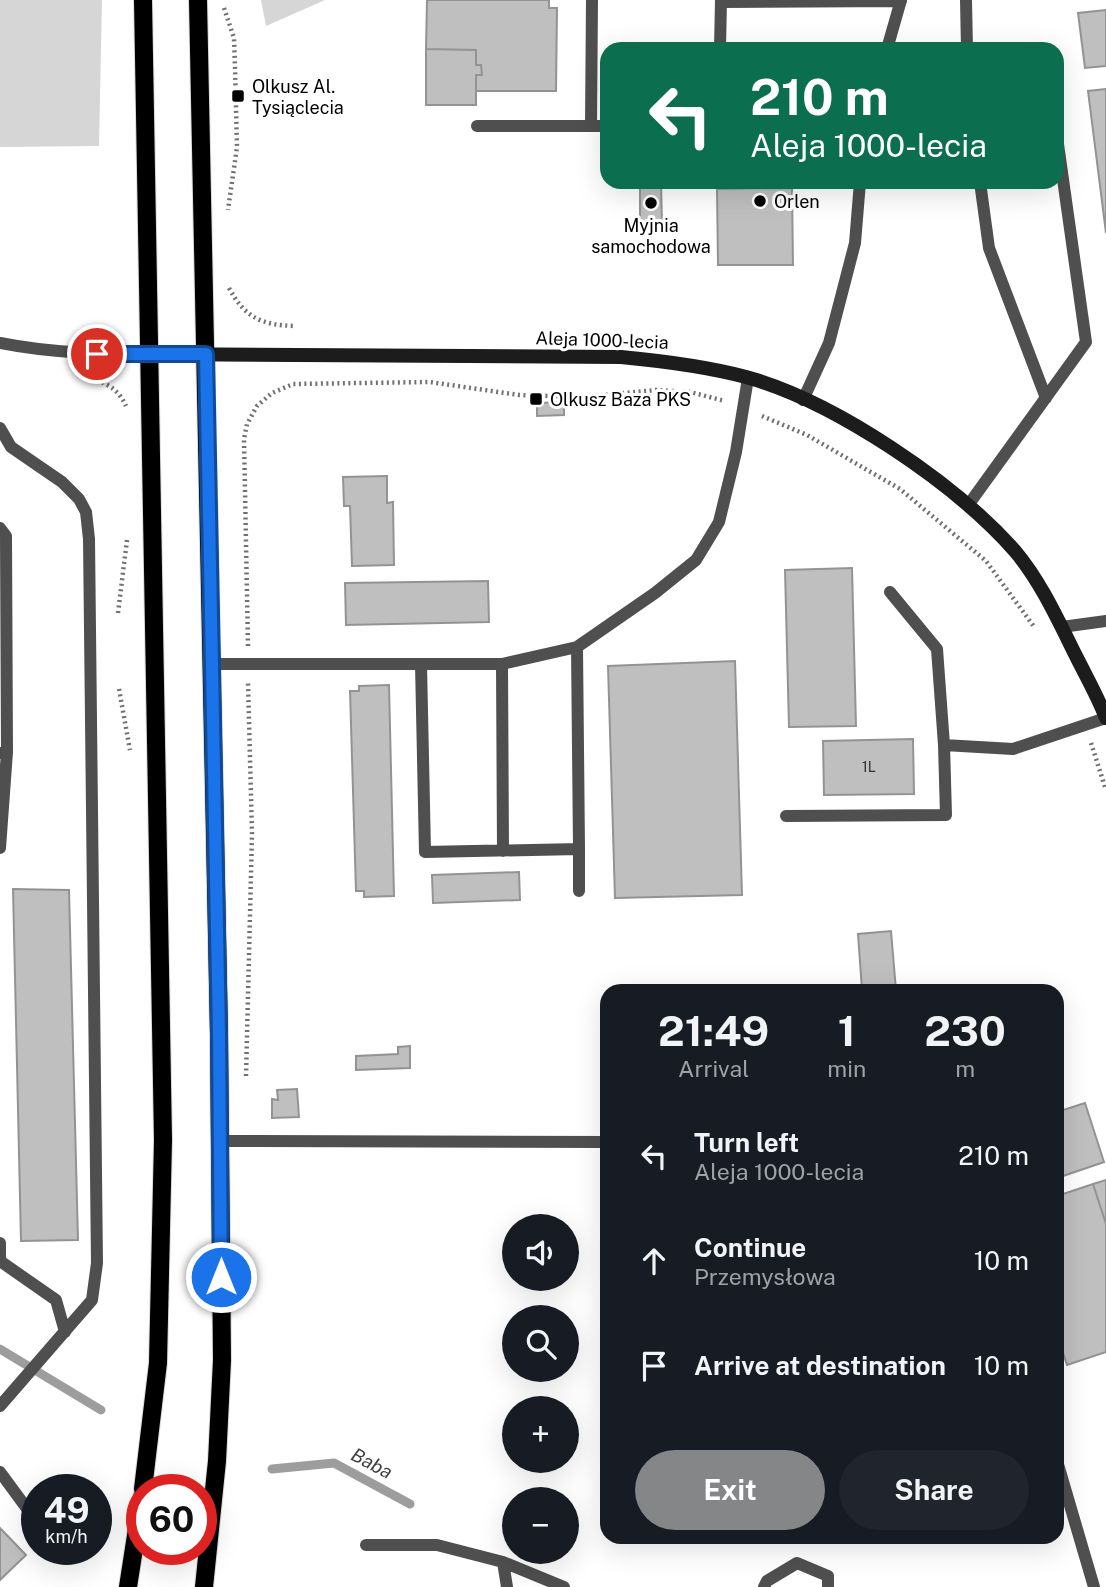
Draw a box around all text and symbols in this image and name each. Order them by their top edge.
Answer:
text: 210 m [750,68,889,126]
icon: left [635,70,726,161]
place label: Olkusz Al. Tysiąclecia [252,76,344,118]
marker: Olkusz Al. Tysiąclecia [230,88,246,104]
text: Aleja 1000-lecia [750,127,987,164]
place label: Orlen [774,191,820,212]
marker: Orlen [752,193,768,209]
marker: Myjnia samochodowa [643,195,659,211]
place label: Myjnia samochodowa [591,215,711,257]
pin [67,324,127,384]
street label: Aleja 1000-lecia [535,327,669,353]
icon: arrive [78,335,116,373]
place label: Olkusz Baza PKS [550,389,691,410]
marker: Olkusz Baza PKS [528,391,544,407]
house number: 1L [862,759,876,775]
text: 21:49 [658,1006,769,1055]
text: 1 [838,1006,856,1055]
text: 230 [924,1006,1006,1055]
text: Arrival [678,1055,749,1082]
text: min [827,1055,866,1082]
text: m [955,1055,975,1082]
text: Turn left [694,1127,799,1158]
icon: left [635,1137,673,1175]
text: 210 m [958,1140,1029,1171]
text: Aleja 1000-lecia [694,1158,864,1185]
map controls [502,1214,579,1564]
button: sound [502,1214,579,1291]
text: Continue [694,1232,806,1263]
position arrow [184,1240,258,1314]
icon: ahead [635,1242,673,1280]
text: 10 m [974,1245,1029,1276]
text: Przemysłowa [694,1263,836,1290]
button: search [502,1305,579,1382]
icon: arrive [635,1347,673,1385]
text: Arrive at destination [694,1350,946,1381]
text: 10 m [974,1350,1029,1381]
button: + [502,1396,579,1473]
water label: Baba [348,1443,396,1483]
button: Exit [635,1450,825,1530]
button: Share [839,1450,1029,1530]
speed limit sign: 60 [126,1474,217,1565]
button: − [502,1487,579,1564]
text: 49 [43,1490,90,1531]
text: km/h [45,1526,88,1547]

